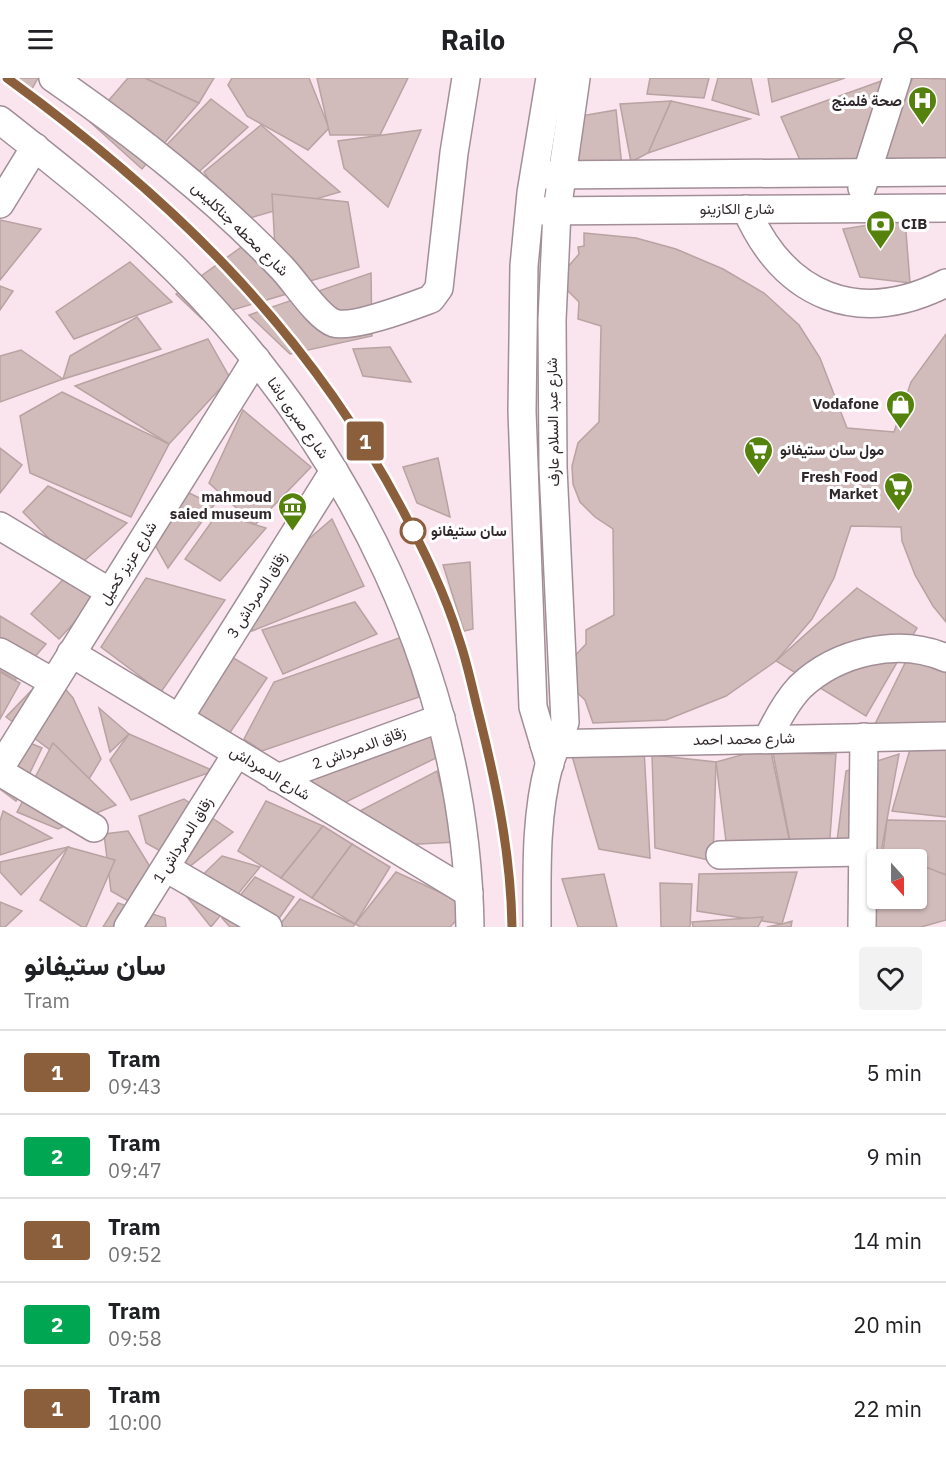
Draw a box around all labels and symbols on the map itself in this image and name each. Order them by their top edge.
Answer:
hospital icon: صحة فلمنج [907,85,939,127]
place label: صحة فلمنج [832,91,902,111]
street label: شارع محطه جناكليس [186,177,293,281]
street label: شارع الكازينو [700,199,774,220]
bank icon: CIB [864,208,896,250]
place label: CIB [901,214,927,233]
street label: شارع عبد السلام عارف [542,357,565,487]
street label: شارع صبرى باشا [262,373,334,464]
shop icon: Vodafone [884,388,916,430]
place label: Vodafone [812,394,879,413]
line badge: 1 [346,422,385,460]
supermarket icon: مول سان ستيفانو [743,434,775,476]
place label: مول سان ستيفانو [780,440,884,459]
place label: Fresh Food Market [801,467,878,503]
supermarket icon: Fresh Food Market [883,470,915,512]
place label: mahmoud saied museum [170,487,272,523]
museum icon: mahmoud saied museum [277,490,309,532]
street label: شارع عزيز كحيل [94,517,163,609]
marker: سان ستيفانو [400,518,426,544]
place label: سان ستيفانو [431,521,507,540]
street label: زقاق الدمرداش 3 [223,548,291,642]
street label: زقاق الدمرداش 2 [309,722,409,774]
street label: شارع محمد احمد [693,728,795,751]
street label: شارع الدمرداش [226,741,314,806]
street label: زقاق الدمرداش 1 [149,793,217,887]
north arrow [867,849,927,909]

